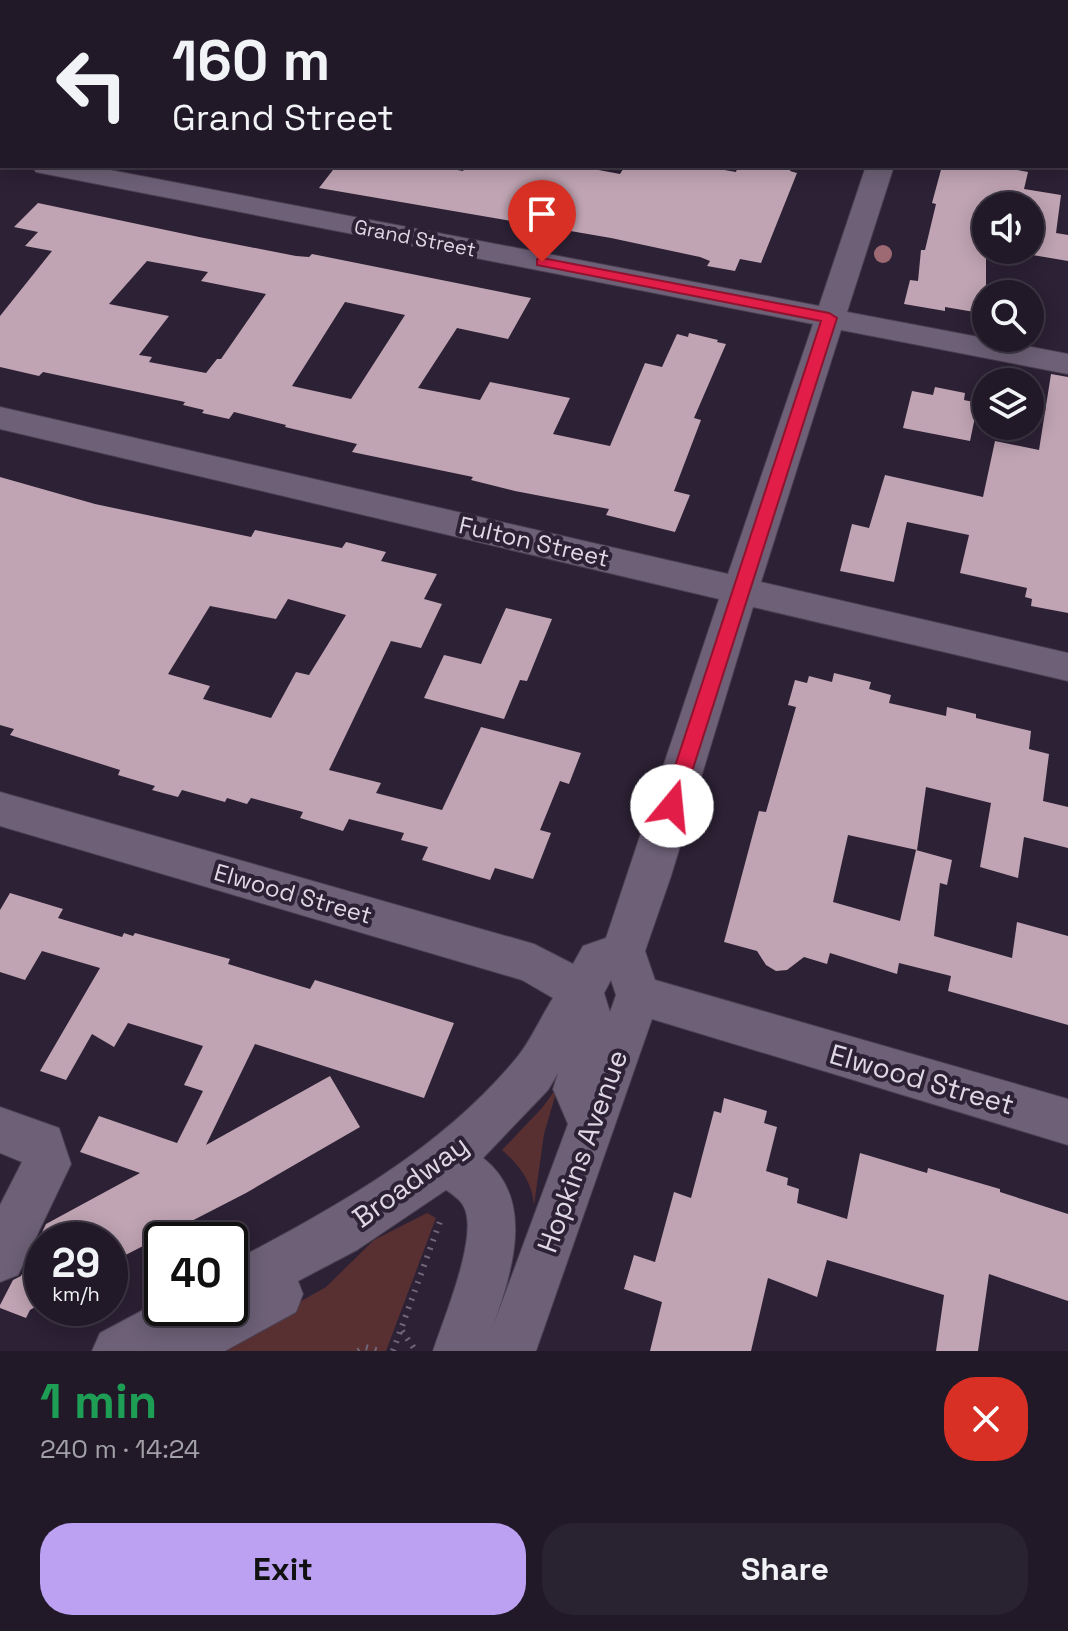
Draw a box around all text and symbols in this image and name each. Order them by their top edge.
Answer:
text: 160 m [172,25,330,96]
icon: left [40,32,144,136]
text: Grand Street [172,95,394,141]
pin [508,180,576,262]
icon: arrive [520,192,564,236]
map controls [972,192,1044,440]
button: sound [972,192,1044,264]
street label: Grand Street [352,213,478,263]
button: search [972,280,1044,352]
button: layers [972,368,1044,440]
street label: Fulton Street [456,509,612,574]
position arrow [630,764,714,848]
street label: Elwood Street [211,856,376,931]
street label: Elwood Street [826,1035,1018,1123]
street label: Hopkins Avenue [529,1045,635,1257]
street label: Broadway [345,1127,475,1235]
speed limit sign: 40 [144,1222,248,1326]
text: 29 [52,1238,100,1289]
text: km/h [52,1281,100,1307]
text: 1 min [40,1371,157,1432]
button: close [944,1377,1028,1461]
text: 240 m · 14:24 [40,1432,200,1466]
button: Exit [40,1523,526,1615]
button: Share [542,1523,1028,1615]

